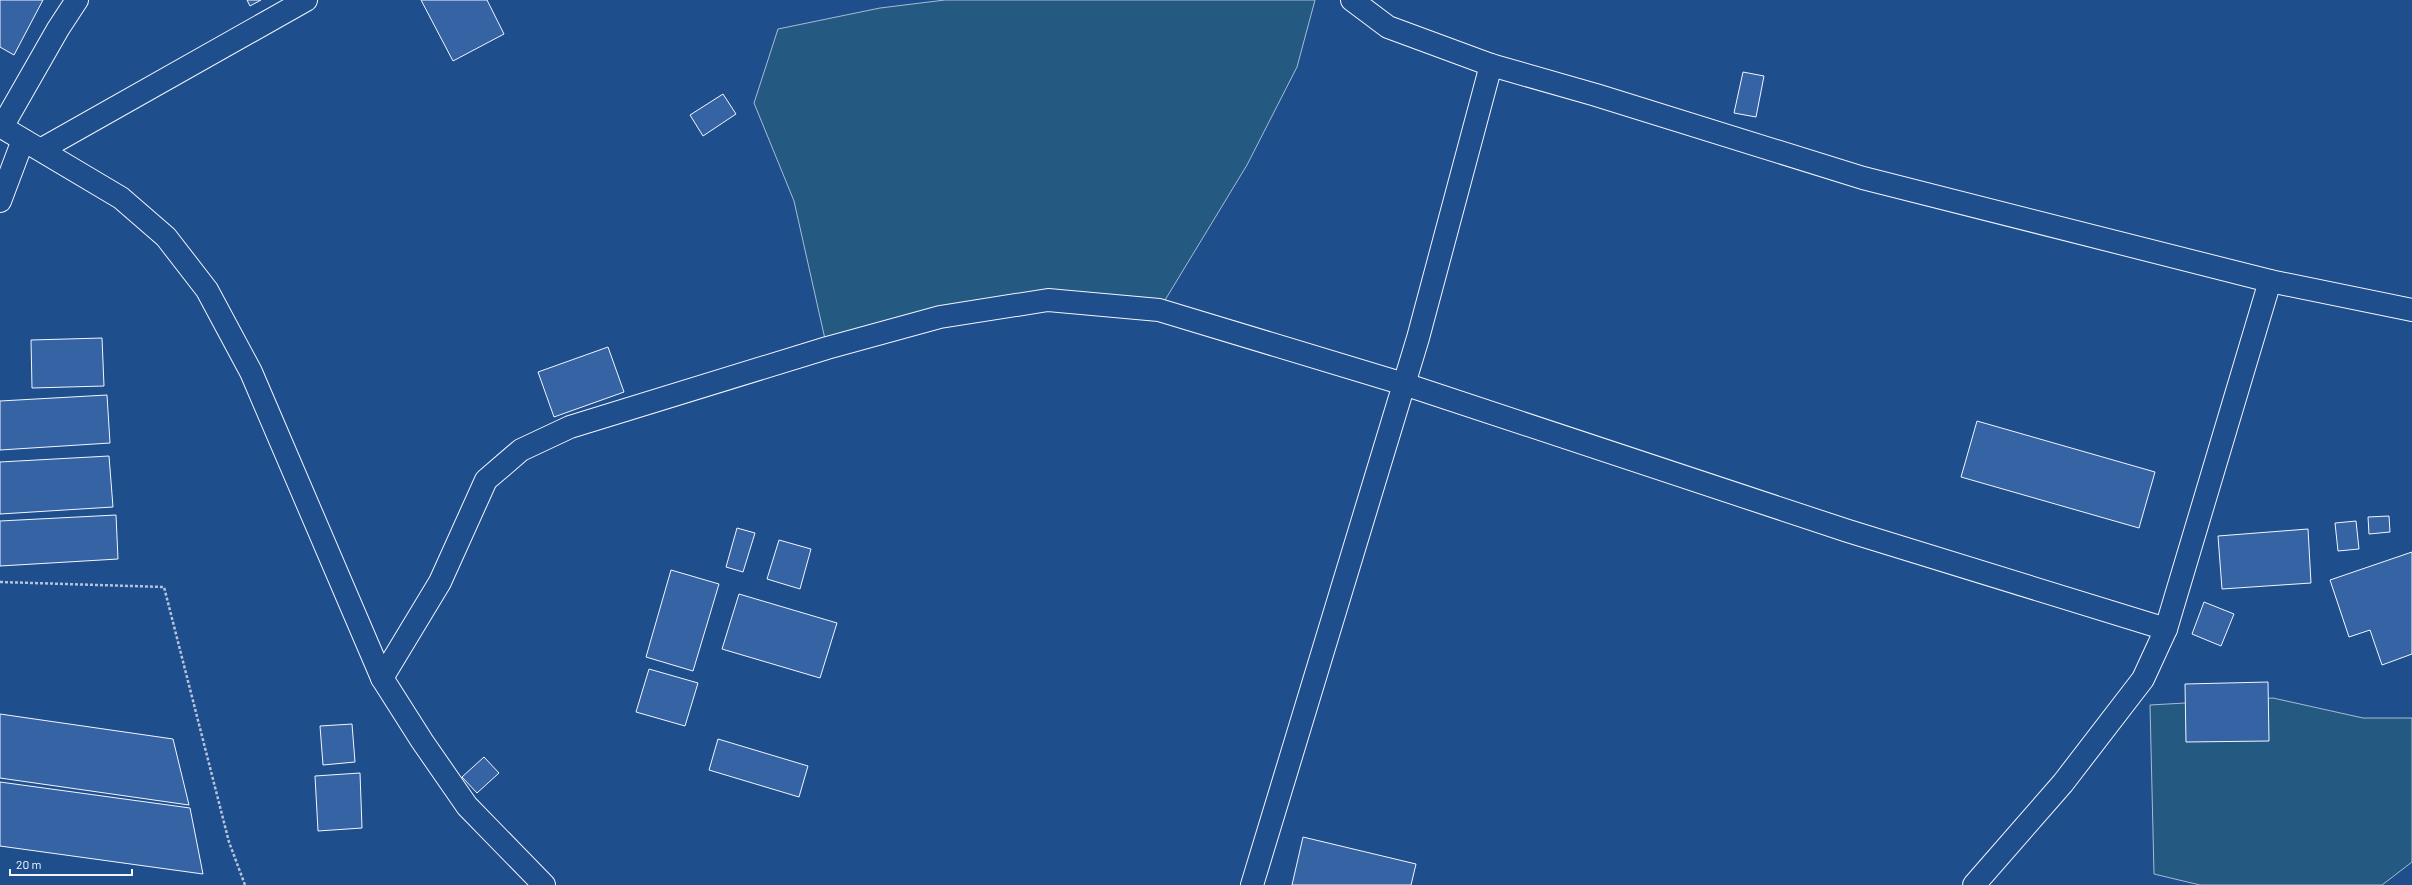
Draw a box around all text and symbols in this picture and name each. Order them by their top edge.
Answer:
scale bar [10,851,132,877]
text: 20 m [16,857,42,871]

